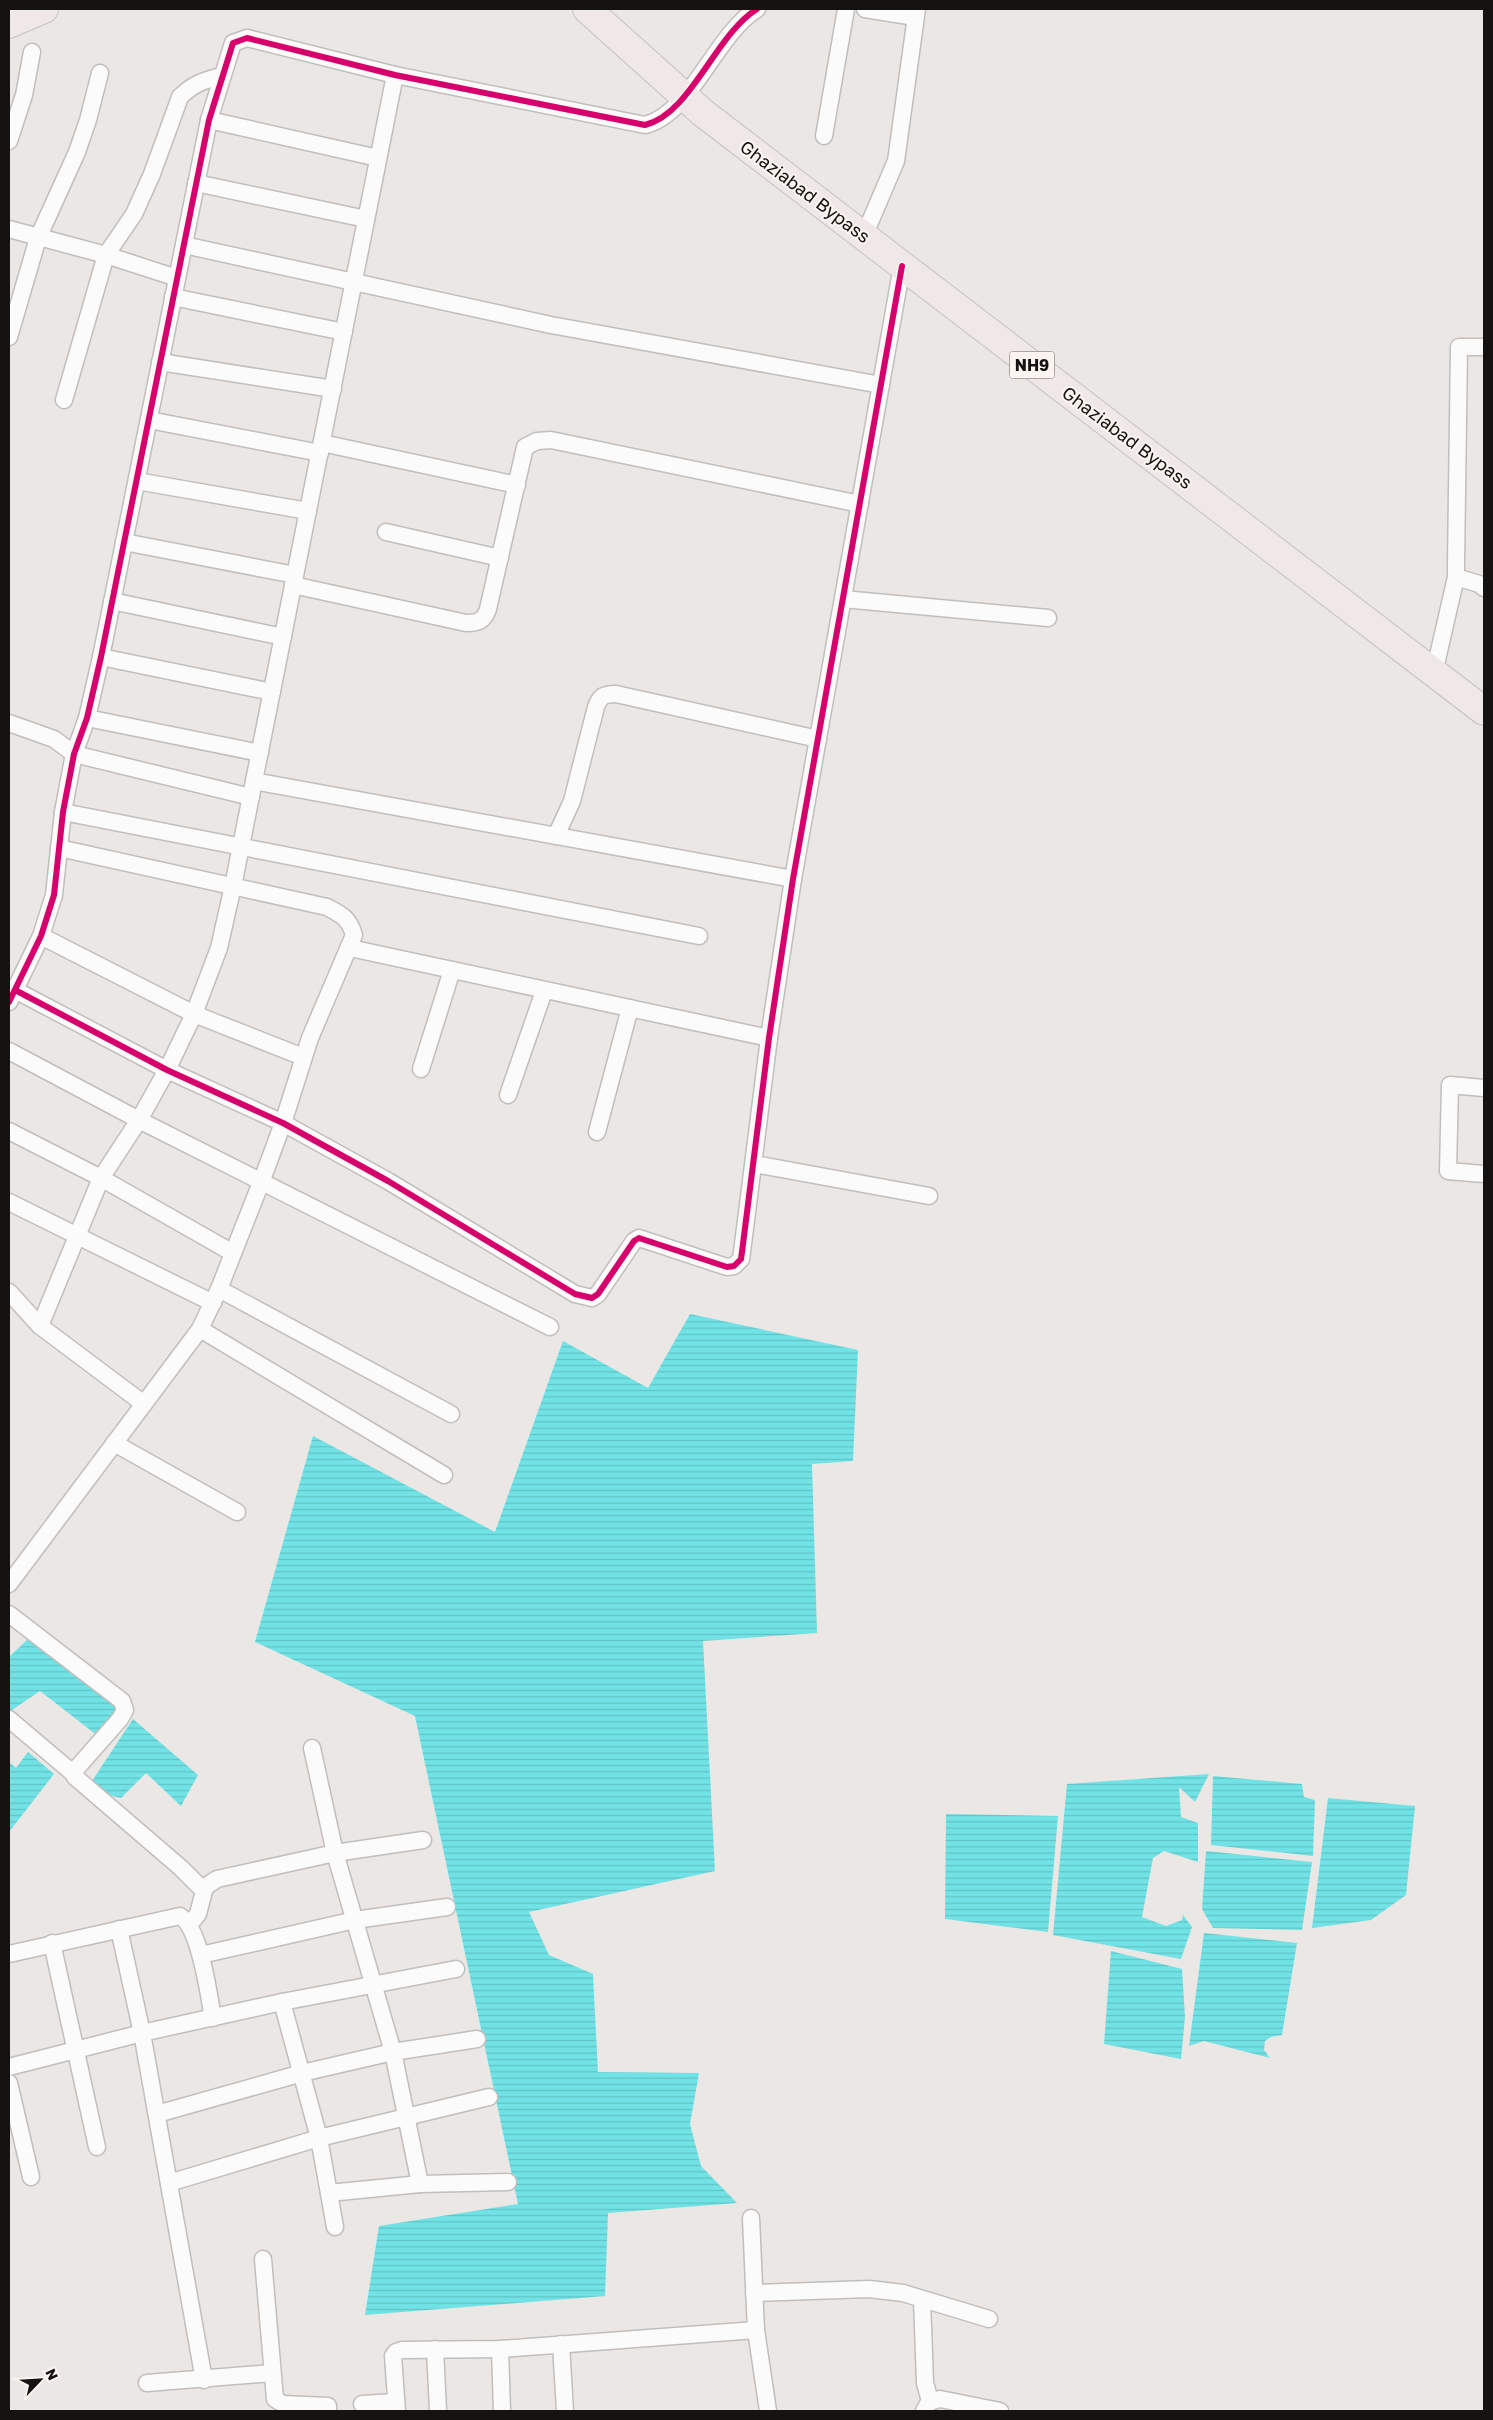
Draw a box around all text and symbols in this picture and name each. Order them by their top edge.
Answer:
street label: Ghaziabad Bypass [736,135,875,247]
road number: NH9 [1010,352,1054,378]
street label: Ghaziabad Bypass [1058,381,1197,493]
north arrow [15,2355,65,2405]
text: N [42,2366,62,2383]

